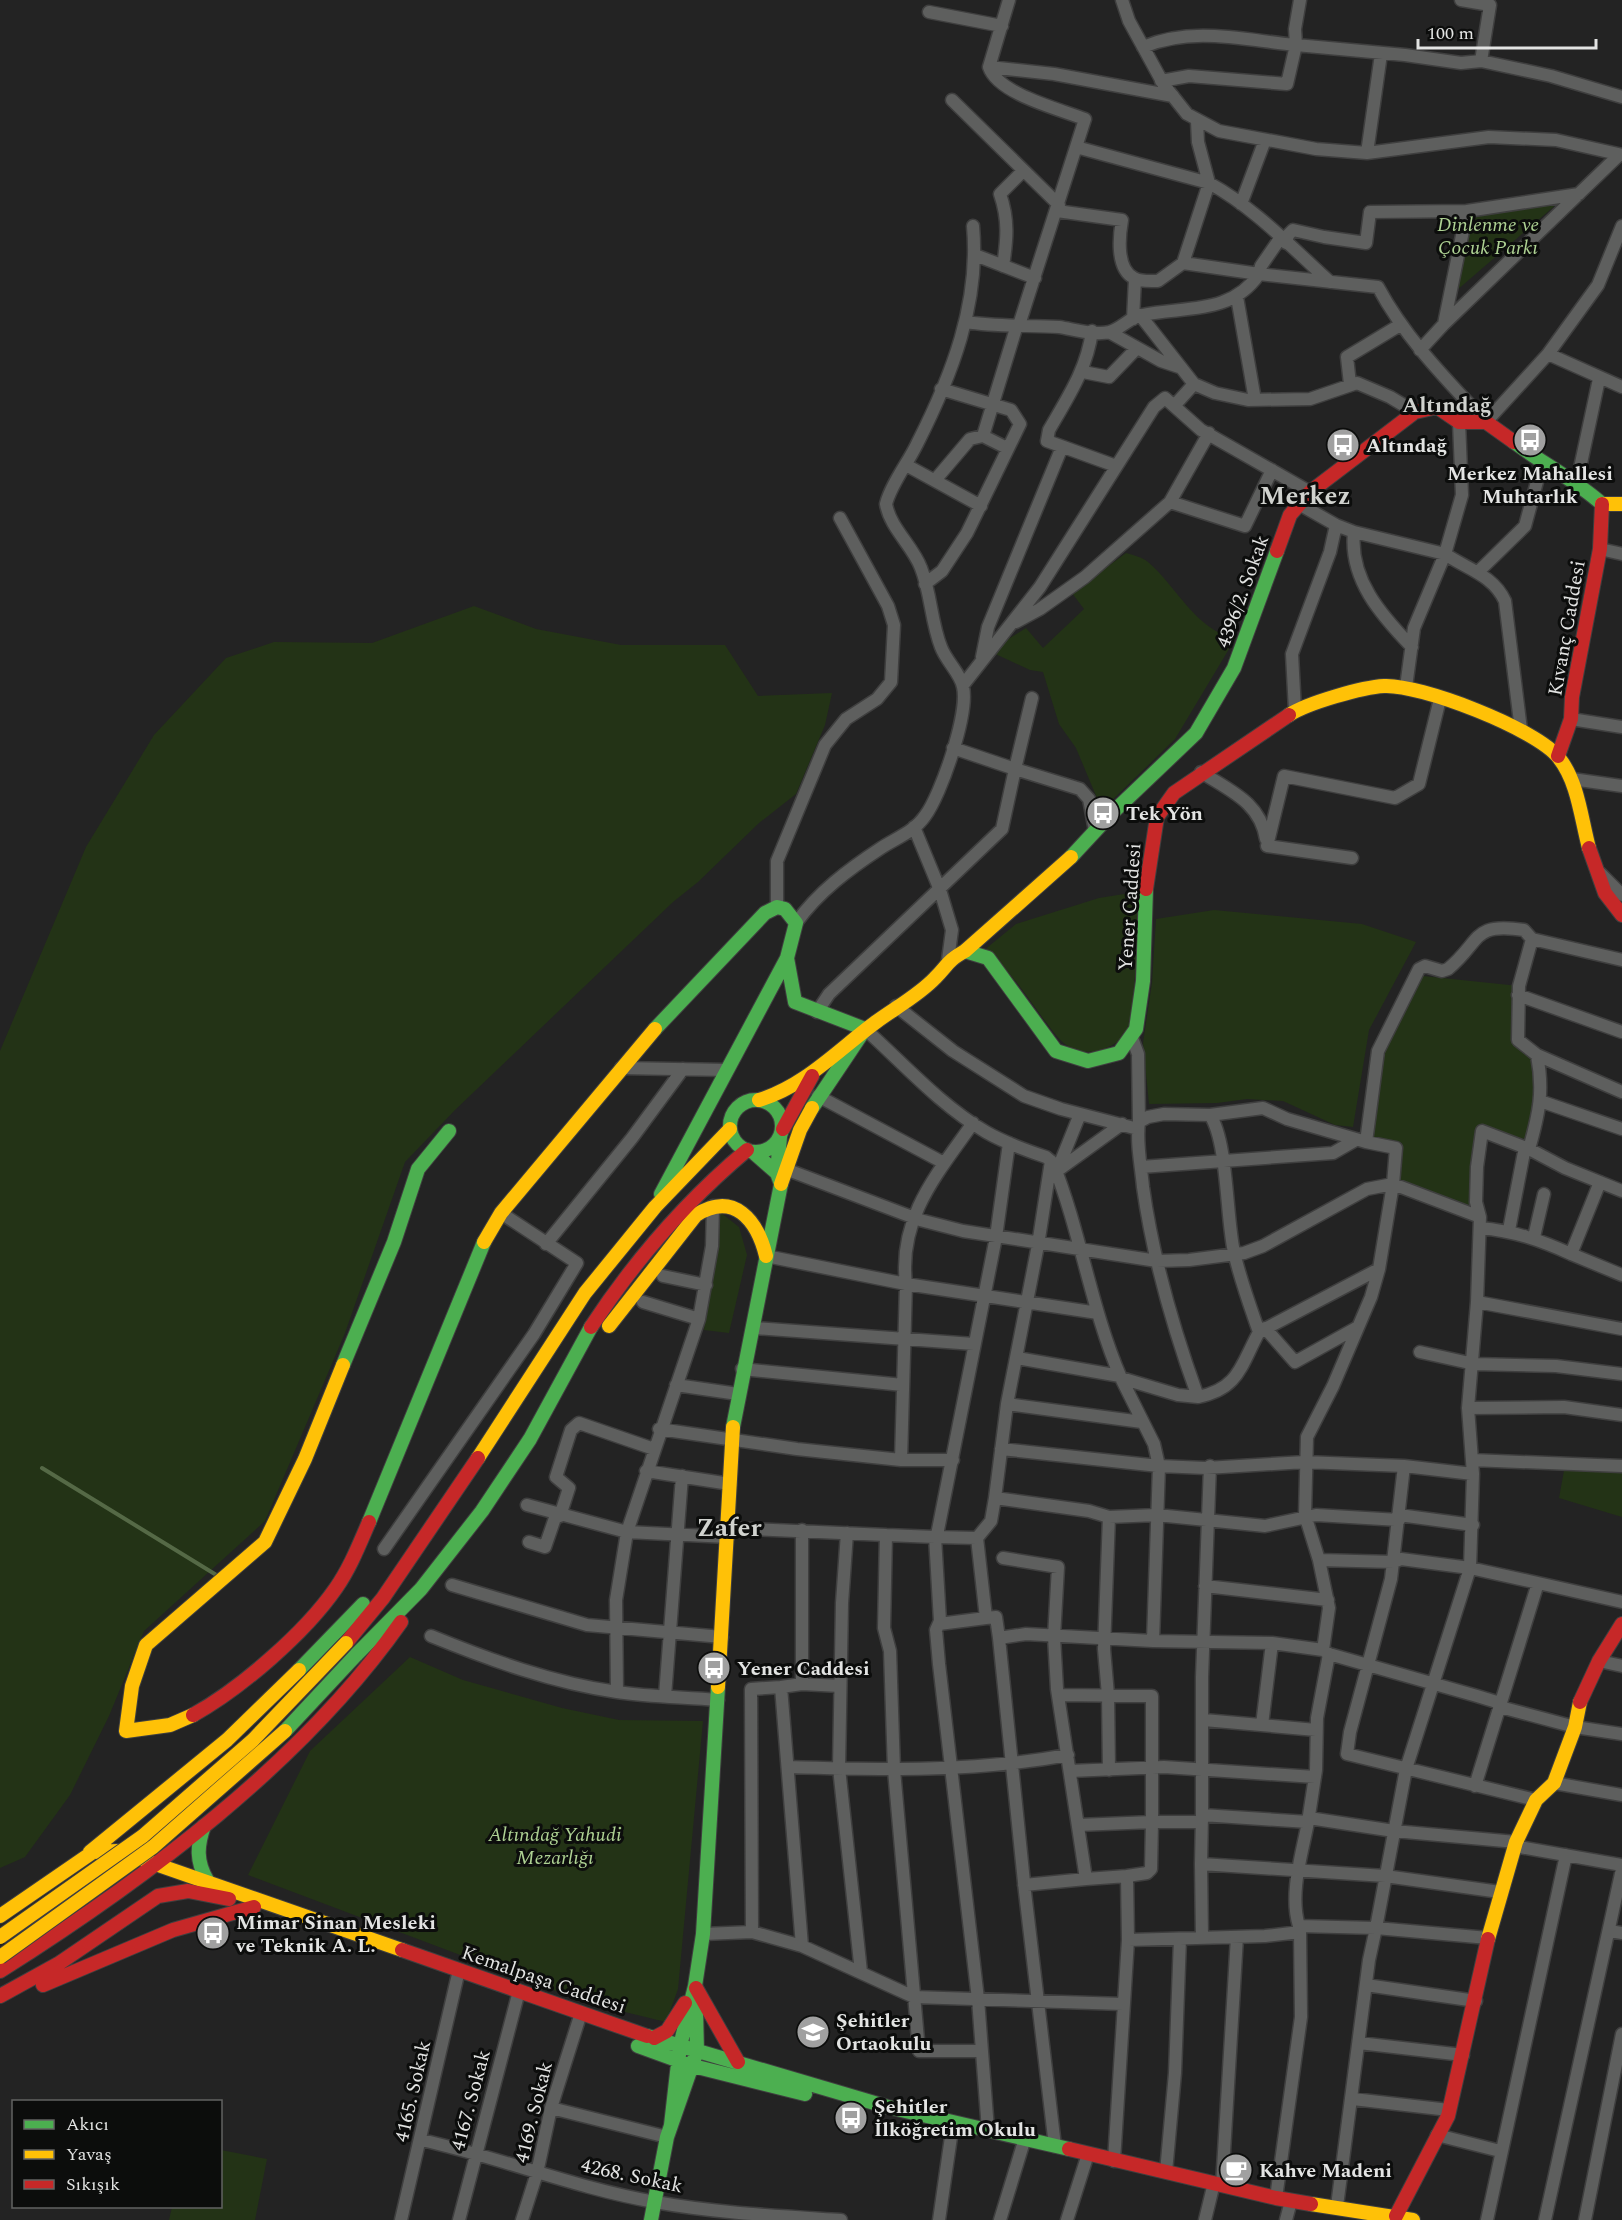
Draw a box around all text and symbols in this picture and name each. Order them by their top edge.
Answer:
scale bar [1418,12,1596,50]
text: 100 m [1427,20,1474,47]
park label: Dinlenme ve Çocuk Parkı [1437,210,1539,263]
district label: Altındağ [1402,389,1492,422]
bus stop icon: Merkez Mahallesi Muhtarlık [1512,422,1548,458]
bus stop icon: Altındağ [1325,427,1361,463]
place label: Altındağ [1366,431,1447,461]
place label: Merkez Mahallesi Muhtarlık [1447,459,1613,512]
district label: Merkez [1260,476,1350,516]
street label: 4396/2. Sokak [1209,531,1277,652]
street label: Kıvanç Caddesi [1540,558,1594,698]
bus stop icon: Tek Yön [1085,795,1121,831]
place label: Tek Yön [1126,799,1203,829]
street label: Yener Caddesi [1111,842,1149,972]
district label: Zafer [697,1508,762,1548]
bus stop icon: Yener Caddesi [696,1650,732,1686]
place label: Yener Caddesi [737,1654,870,1684]
park label: Altındağ Yahudi Mezarlığı [487,1820,622,1873]
place label: Mimar Sinan Mesleki ve Teknik A. L. [235,1908,436,1961]
bus stop icon: Mimar Sinan Mesleki ve Teknik A. L. [195,1915,231,1951]
street label: Kemalpaşa Caddesi [457,1938,630,2022]
place label: Şehitler Ortaokulu [836,2006,932,2059]
school or university icon: Şehitler Ortaokulu [795,2014,831,2050]
street label: 4165. Sokak [387,2037,439,2145]
street label: 4167. Sokak [443,2046,499,2154]
street label: 4169. Sokak [507,2058,561,2166]
place label: Şehitler İlköğretim Okulu [874,2092,1036,2145]
legend [12,2100,222,2208]
bus stop icon: Şehitler İlköğretim Okulu [833,2100,869,2136]
text: Akıcı [66,2111,109,2138]
text: Yavaş [66,2141,112,2168]
street label: 4268. Sokak [578,2151,686,2201]
cafe icon: Kahve Madeni [1218,2152,1254,2188]
place label: Kahve Madeni [1259,2156,1392,2186]
text: Sıkışık [66,2171,120,2198]

